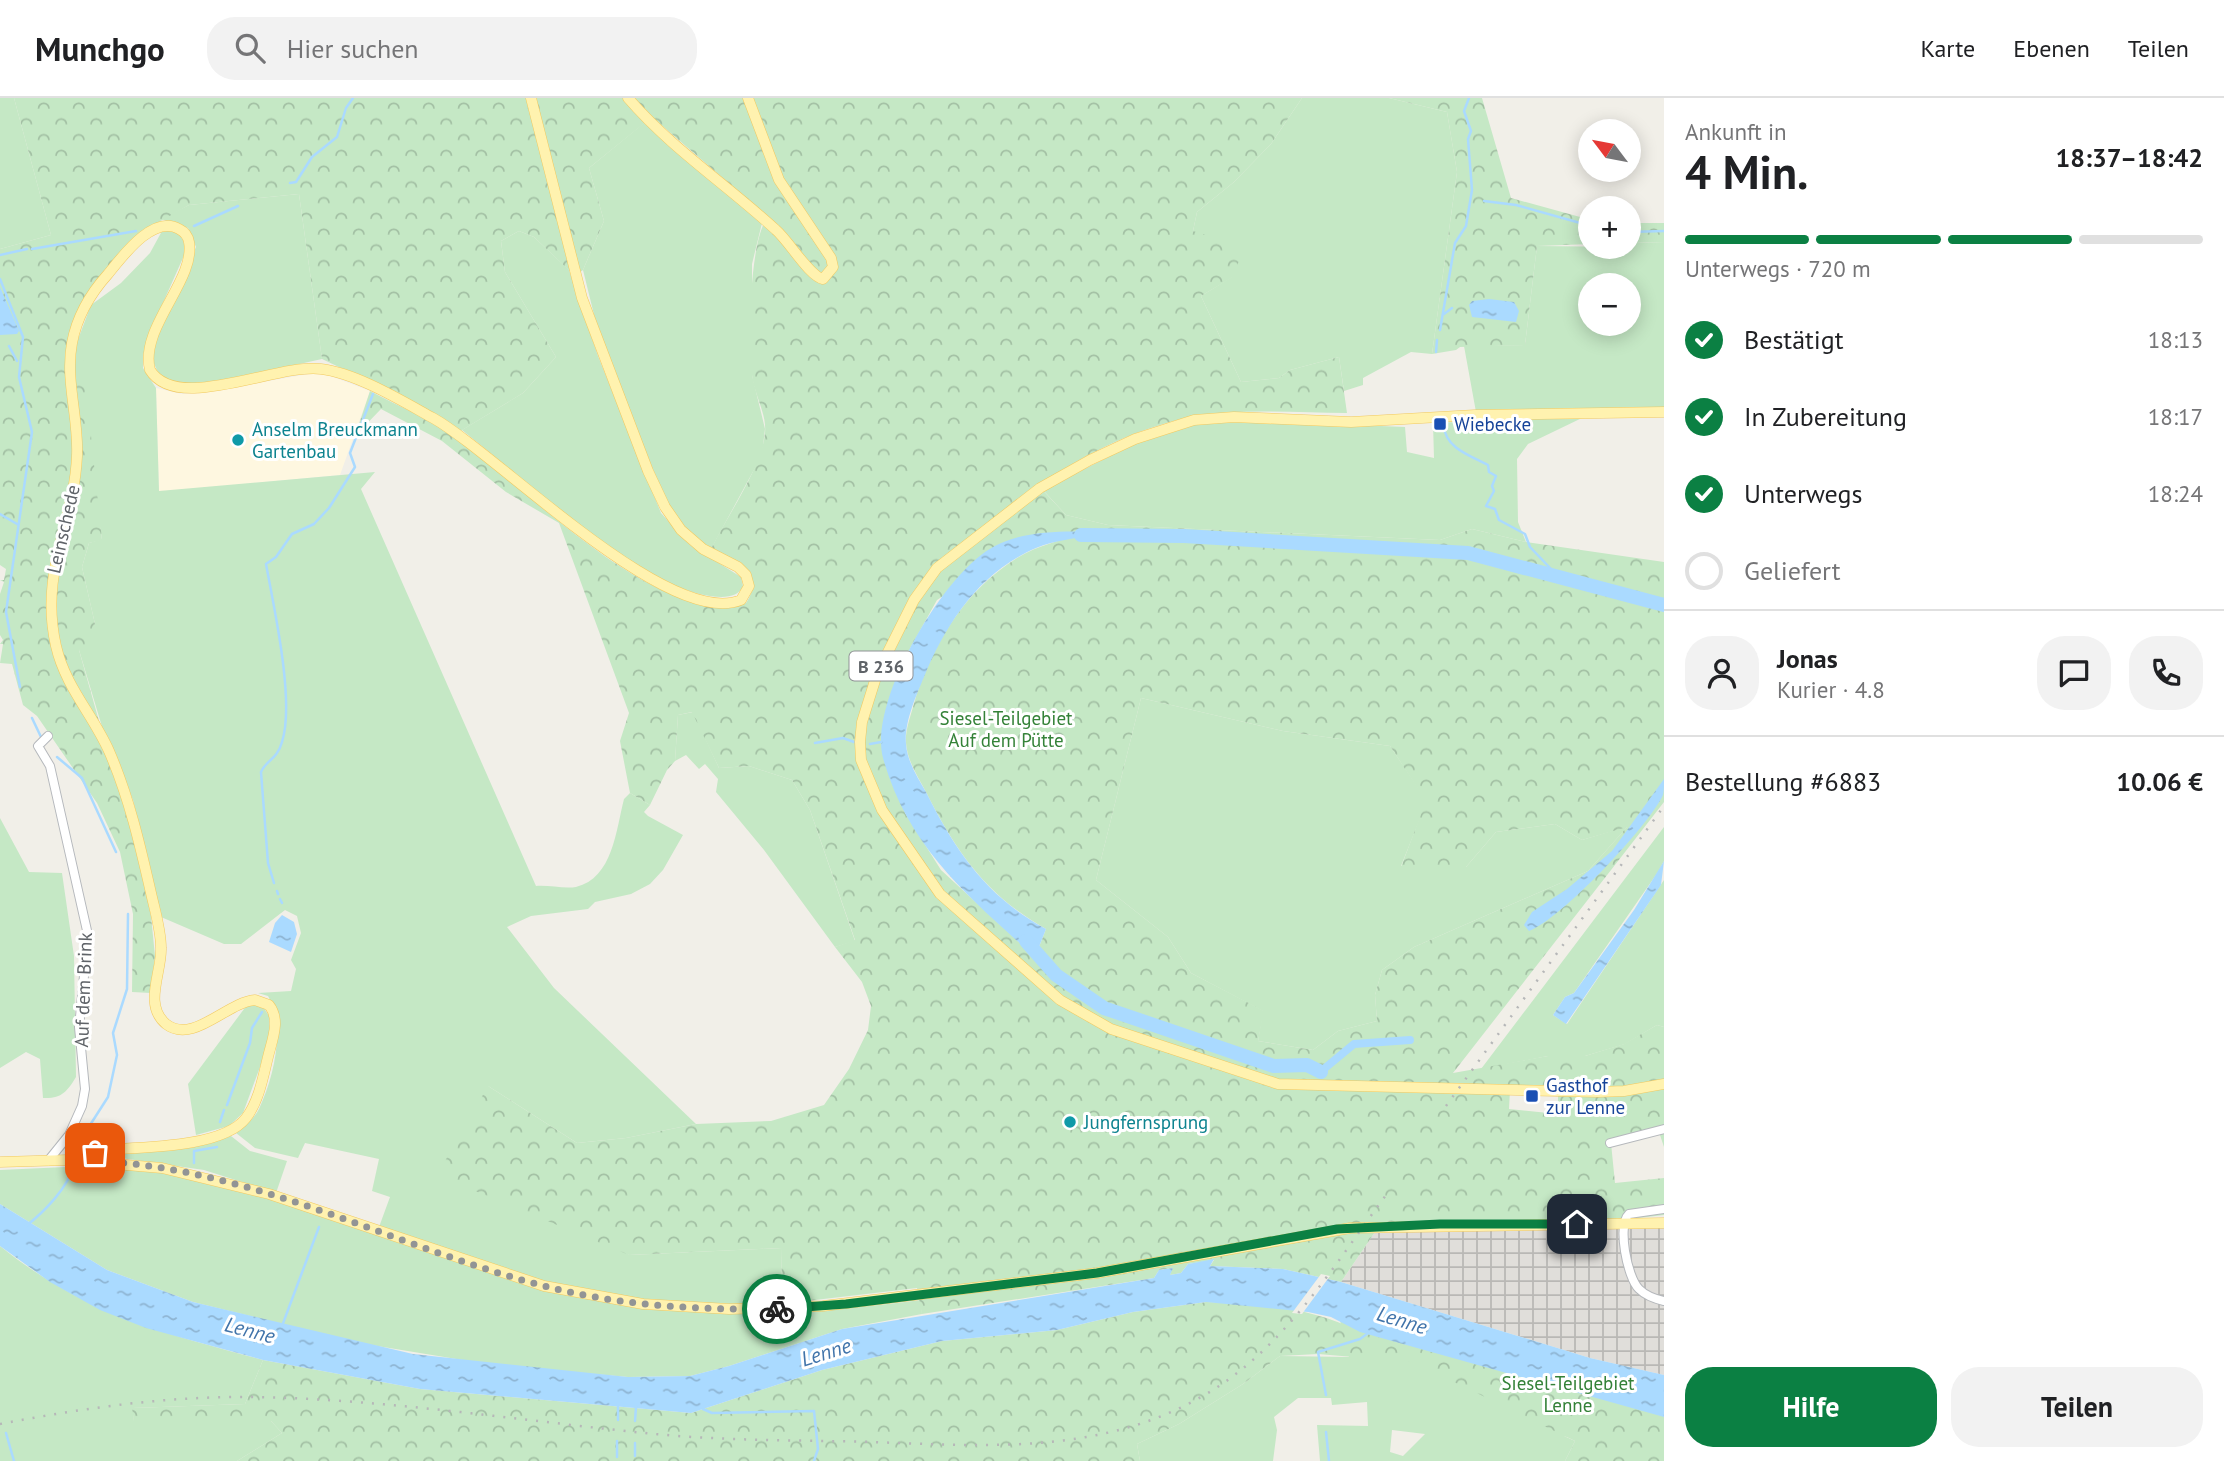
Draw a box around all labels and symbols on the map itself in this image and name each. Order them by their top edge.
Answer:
north arrow [1578,119,1642,182]
place label: Wiebecke [1454,412,1531,436]
marker: Wiebecke [1432,416,1448,432]
place label: Anselm Breuckmann Gartenbau [252,417,418,463]
marker: Anselm Breuckmann Gartenbau [230,432,246,448]
street label: Leinschede [41,482,85,576]
road number: B 236 [850,652,912,680]
park label: Siesel-Teilgebiet Auf dem Pütte [940,706,1073,752]
street label: Auf dem Brink [69,932,97,1048]
place label: Gasthof zur Lenne [1546,1073,1625,1119]
marker: Gasthof zur Lenne [1524,1088,1540,1104]
place label: Jungfernsprung [1083,1110,1208,1134]
marker: Jungfernsprung [1062,1114,1078,1130]
pin [65,1123,125,1183]
pin [1547,1194,1607,1254]
courier [742,1274,812,1344]
water label: Lenne [1374,1300,1431,1340]
water label: Lenne [222,1310,278,1350]
water label: Lenne [798,1332,855,1372]
park label: Siesel-Teilgebiet Lenne [1502,1371,1635,1417]

